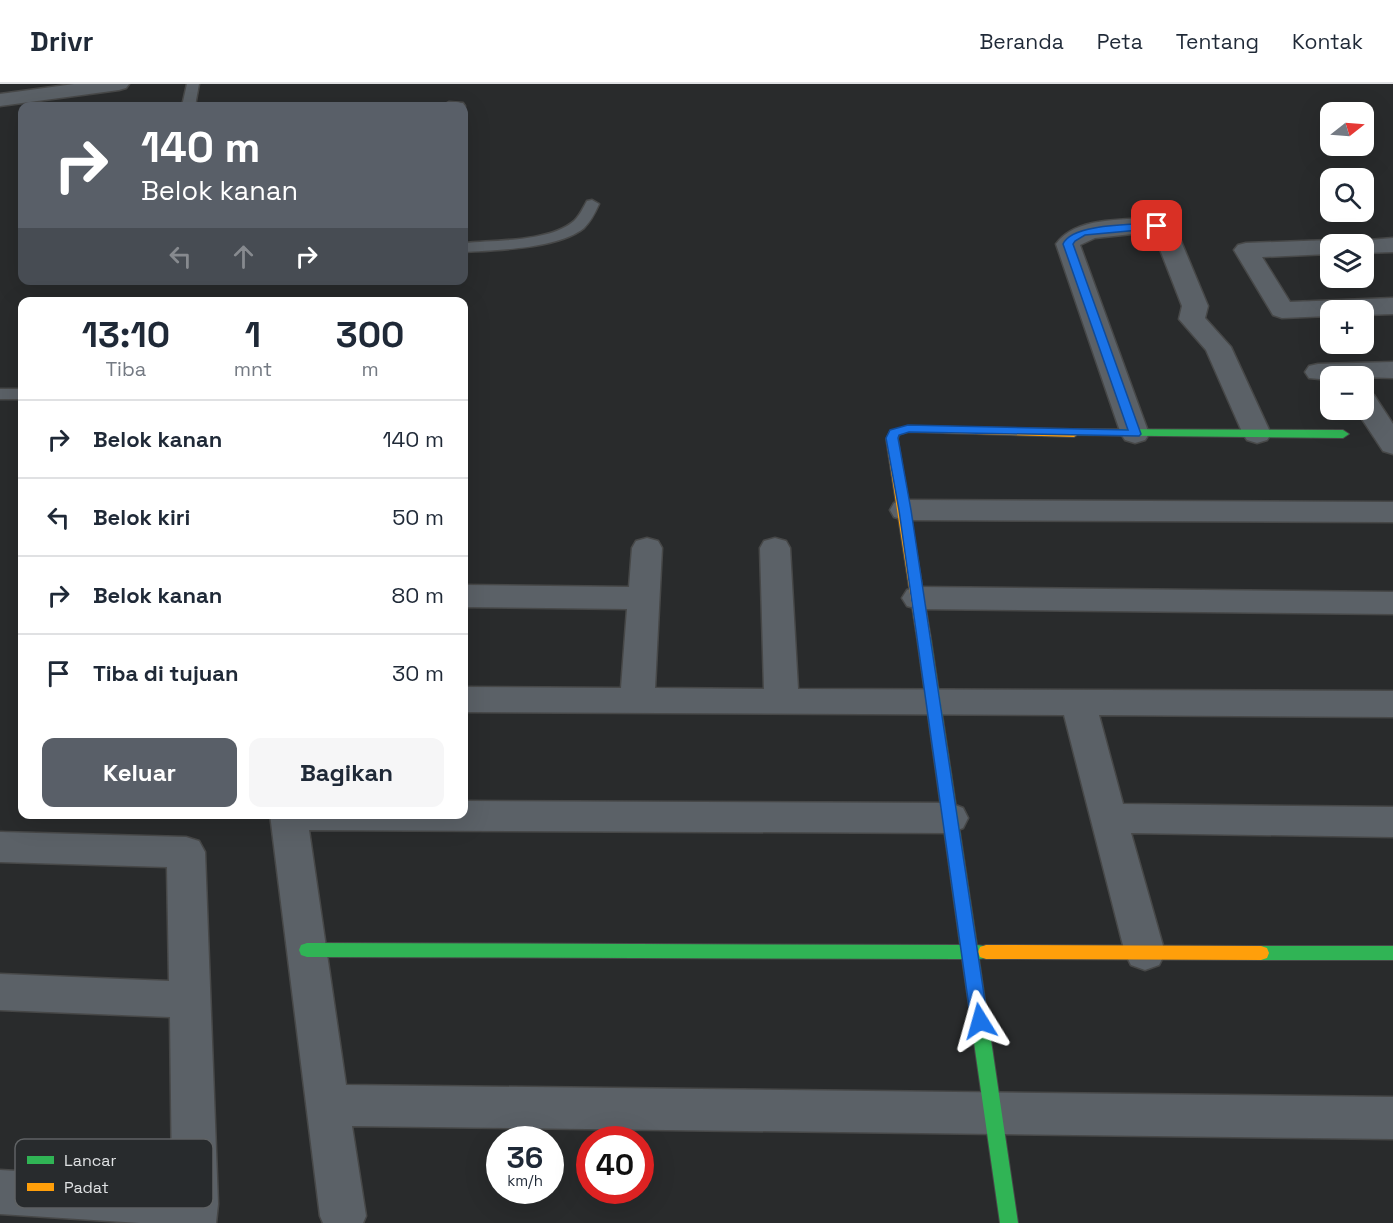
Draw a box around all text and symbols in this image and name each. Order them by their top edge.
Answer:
text: Drivr [30,23,94,59]
text: Beranda [979,28,1064,55]
text: Peta [1097,28,1143,55]
text: Tentang [1176,28,1259,55]
text: Kontak [1292,28,1363,55]
north arrow [1320,102,1374,156]
map controls [1320,102,1374,420]
text: 140 m [141,121,260,174]
icon: right [42,126,120,204]
button: search [1320,168,1374,222]
text: Belok kanan [141,173,298,208]
pin [1131,200,1182,251]
icon: arrive [1140,209,1173,242]
button: layers [1320,234,1374,288]
icon: left [164,240,197,273]
icon: ahead [227,240,260,273]
icon: right [290,240,323,273]
button: + [1320,300,1374,354]
text: 13:10 [82,312,170,358]
text: 1 [245,312,261,358]
text: 300 [336,312,404,358]
text: Tiba [105,356,146,382]
text: mnt [234,356,272,382]
text: m [361,356,379,382]
button: − [1320,366,1374,420]
icon: right [42,423,75,456]
text: Belok kanan [93,425,222,453]
text: 140 m [382,425,444,453]
icon: left [42,501,75,534]
text: Belok kiri [93,503,190,531]
text: 50 m [392,503,444,531]
icon: right [42,579,75,612]
text: Belok kanan [93,581,222,609]
text: 80 m [392,581,444,609]
icon: arrive [42,657,75,690]
text: Tiba di tujuan [93,659,239,687]
text: 30 m [392,659,444,687]
button: Keluar [42,738,237,807]
button: Bagikan [249,738,444,807]
position arrow [948,989,1012,1053]
speed limit sign: 40 [576,1126,654,1204]
text: 36 [507,1138,543,1177]
legend [15,1139,213,1208]
text: Lancar [64,1150,117,1171]
text: km/h [507,1171,543,1190]
text: Padat [64,1177,109,1198]

